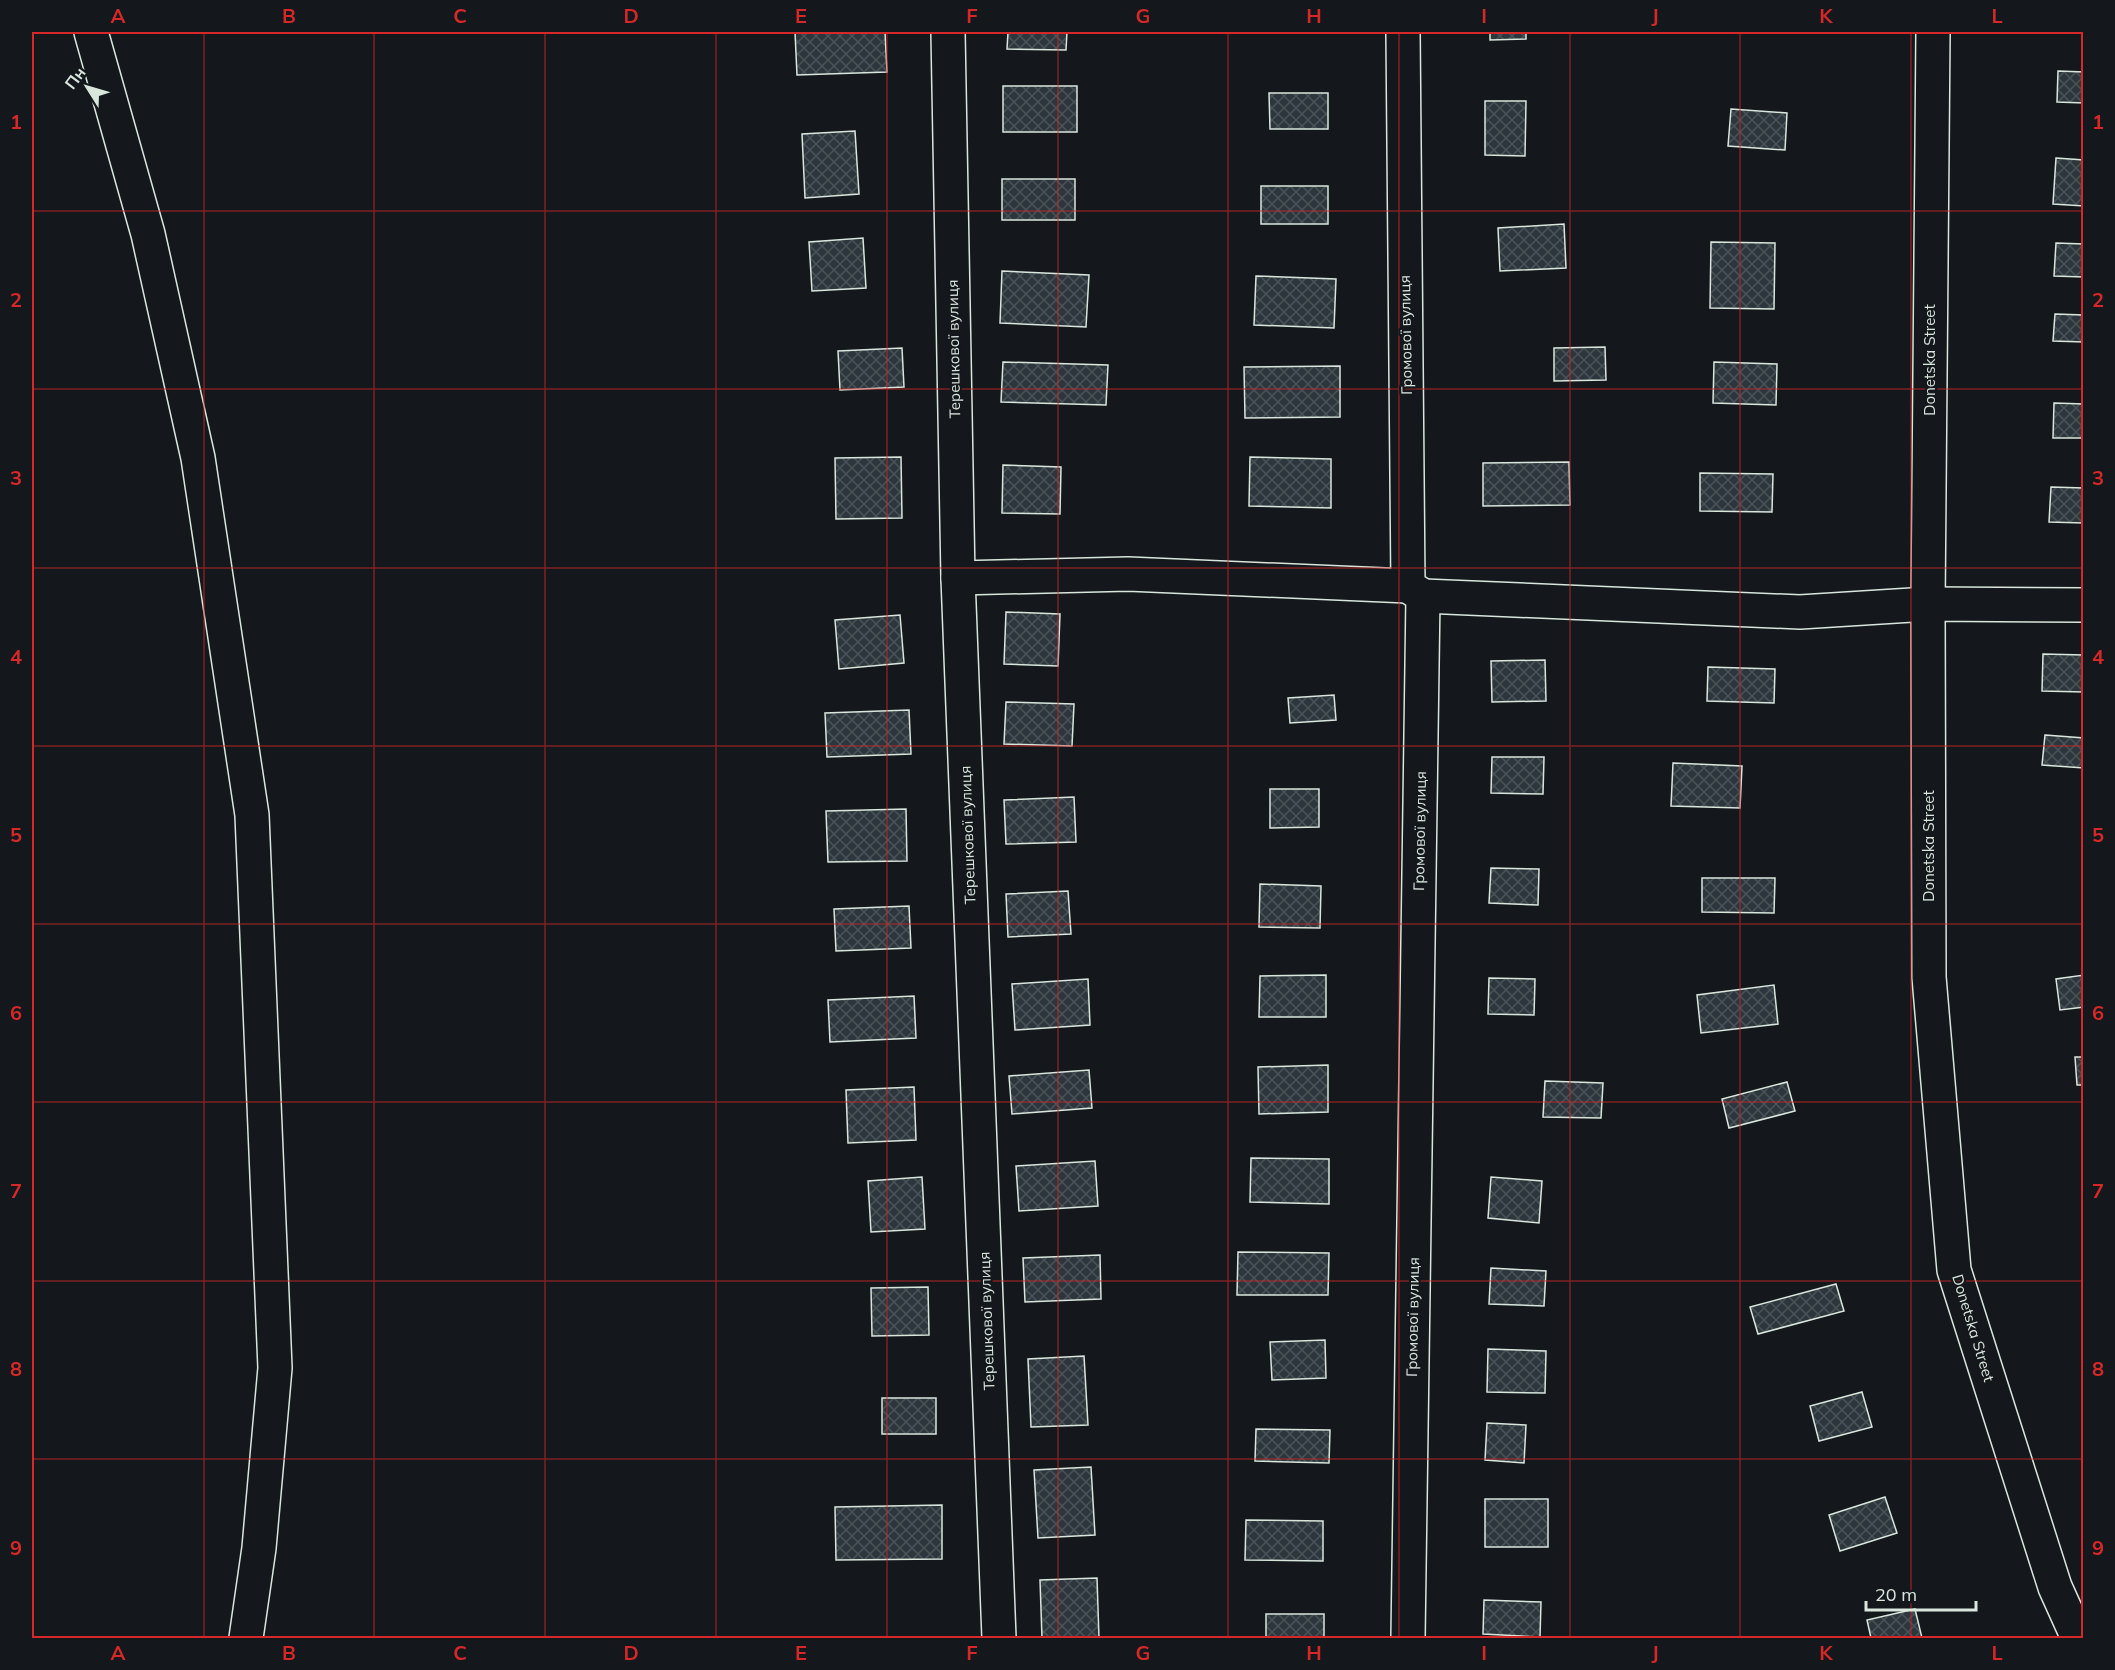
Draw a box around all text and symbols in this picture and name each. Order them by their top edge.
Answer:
text: A [111,3,126,28]
text: B [282,3,296,28]
text: C [453,3,467,28]
text: D [623,3,639,28]
text: E [795,3,807,28]
text: F [966,3,978,28]
text: G [1136,3,1150,28]
text: H [1306,3,1322,28]
text: I [1481,3,1487,28]
text: J [1651,3,1659,28]
text: K [1819,3,1833,28]
text: L [1991,3,2003,28]
north arrow [57,57,117,117]
text: Пн [60,63,90,93]
text: 1 [10,109,22,134]
text: 1 [2092,109,2104,134]
street label: Громової вулиця [1395,275,1416,395]
street label: Терешкової вулиця [943,280,964,418]
text: 2 [10,287,22,312]
text: 2 [2092,287,2104,312]
street label: Donetska Street [1920,304,1939,416]
text: 3 [10,465,22,490]
text: 3 [2092,465,2104,490]
text: 4 [10,644,22,669]
text: 4 [2092,644,2104,669]
street label: Терешкової вулиця [956,765,979,905]
street label: Громової вулиця [1409,771,1430,891]
street label: Donetska Street [1919,790,1938,902]
text: 5 [10,822,22,847]
text: 5 [2092,822,2104,847]
text: 6 [10,1000,22,1025]
text: 6 [2092,1000,2104,1025]
text: 7 [10,1178,22,1203]
text: 7 [2092,1178,2104,1203]
street label: Терешкової вулиця [975,1251,998,1391]
street label: Громової вулиця [1402,1257,1423,1377]
street label: Donetska Street [1948,1272,1999,1384]
text: 8 [10,1356,22,1381]
text: 8 [2092,1356,2104,1381]
text: 9 [10,1535,22,1560]
text: 9 [2092,1535,2104,1560]
scale bar [1866,1574,1976,1612]
text: 20 m [1875,1583,1917,1606]
text: A [111,1640,126,1665]
text: B [282,1640,296,1665]
text: C [453,1640,467,1665]
text: D [623,1640,639,1665]
text: E [795,1640,807,1665]
text: F [966,1640,978,1665]
text: G [1136,1640,1150,1665]
text: H [1306,1640,1322,1665]
text: I [1481,1640,1487,1665]
text: J [1651,1640,1659,1665]
text: K [1819,1640,1833,1665]
text: L [1991,1640,2003,1665]

